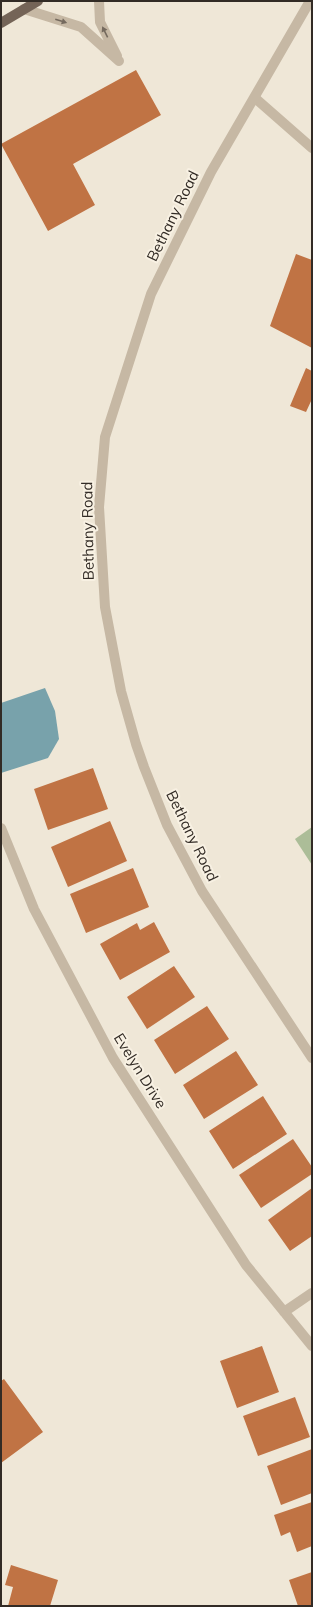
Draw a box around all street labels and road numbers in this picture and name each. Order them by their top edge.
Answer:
street label: Bethany Road [142,167,203,264]
street label: Bethany Road [77,481,98,581]
street label: Bethany Road [162,787,223,884]
street label: Evelyn Drive [110,1030,171,1112]

